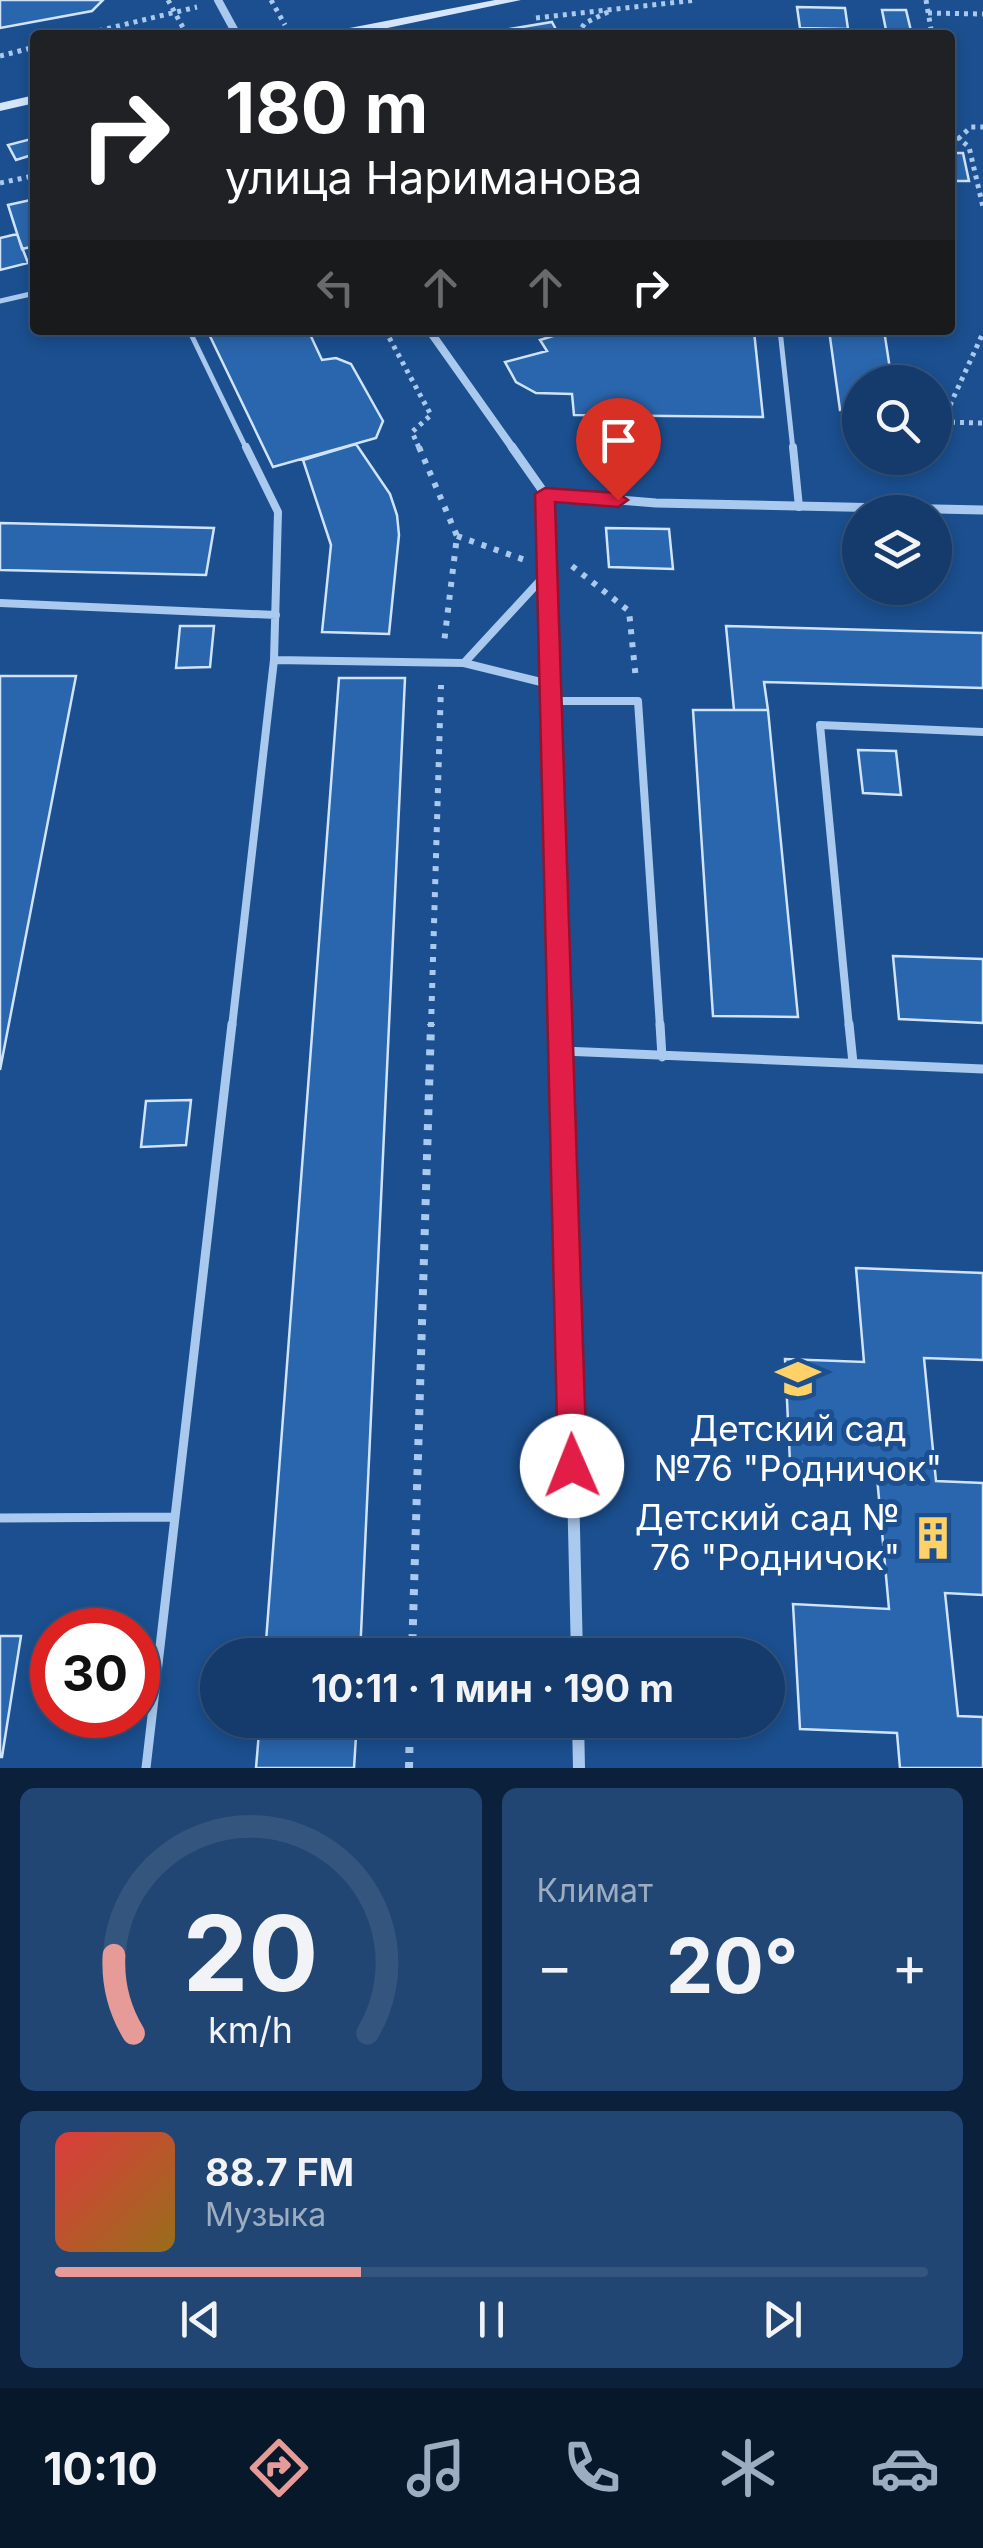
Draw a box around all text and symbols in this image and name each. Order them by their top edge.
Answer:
text: 180 m [225,65,428,150]
icon: right [60,70,190,200]
text: улица Нариманова [225,150,643,205]
icon: left [308,260,363,315]
icon: ahead [413,260,468,315]
icon: ahead [518,260,573,315]
icon: right [623,260,678,315]
map controls [842,365,952,605]
button: search [842,365,952,475]
pin [576,398,661,501]
icon: arrive [591,413,646,468]
button: layers [842,495,952,605]
school or university icon: Детский сад №76 "Родничок" [774,1355,822,1403]
place label: Детский сад №76 "Родничок" [654,1407,942,1489]
position arrow [520,1414,624,1518]
place label: Детский сад № 76 "Родничок" [635,1496,900,1578]
building icon: Детский сад № 76 "Родничок" [909,1514,957,1562]
speed limit sign: 30 [30,1608,160,1738]
text: 10:11 · 1 мин · 190 m [311,1665,674,1711]
text: Климат [537,1871,653,1910]
text: 20 [183,1890,319,2016]
text: 20° [666,1920,798,2011]
text: − [537,1933,573,1999]
text: + [892,1933,928,1999]
text: km/h [208,2008,293,2052]
text: 88.7 FM [205,2149,354,2195]
text: Музыка [205,2195,326,2234]
icon: previous [173,2292,228,2347]
icon: pause [464,2292,519,2347]
icon: next [755,2292,810,2347]
icon: directions [244,2433,314,2503]
icon: music [401,2433,471,2503]
icon: phone [557,2433,627,2503]
icon: climate [713,2433,783,2503]
icon: car [870,2433,940,2503]
text: 10:10 [43,2441,158,2496]

